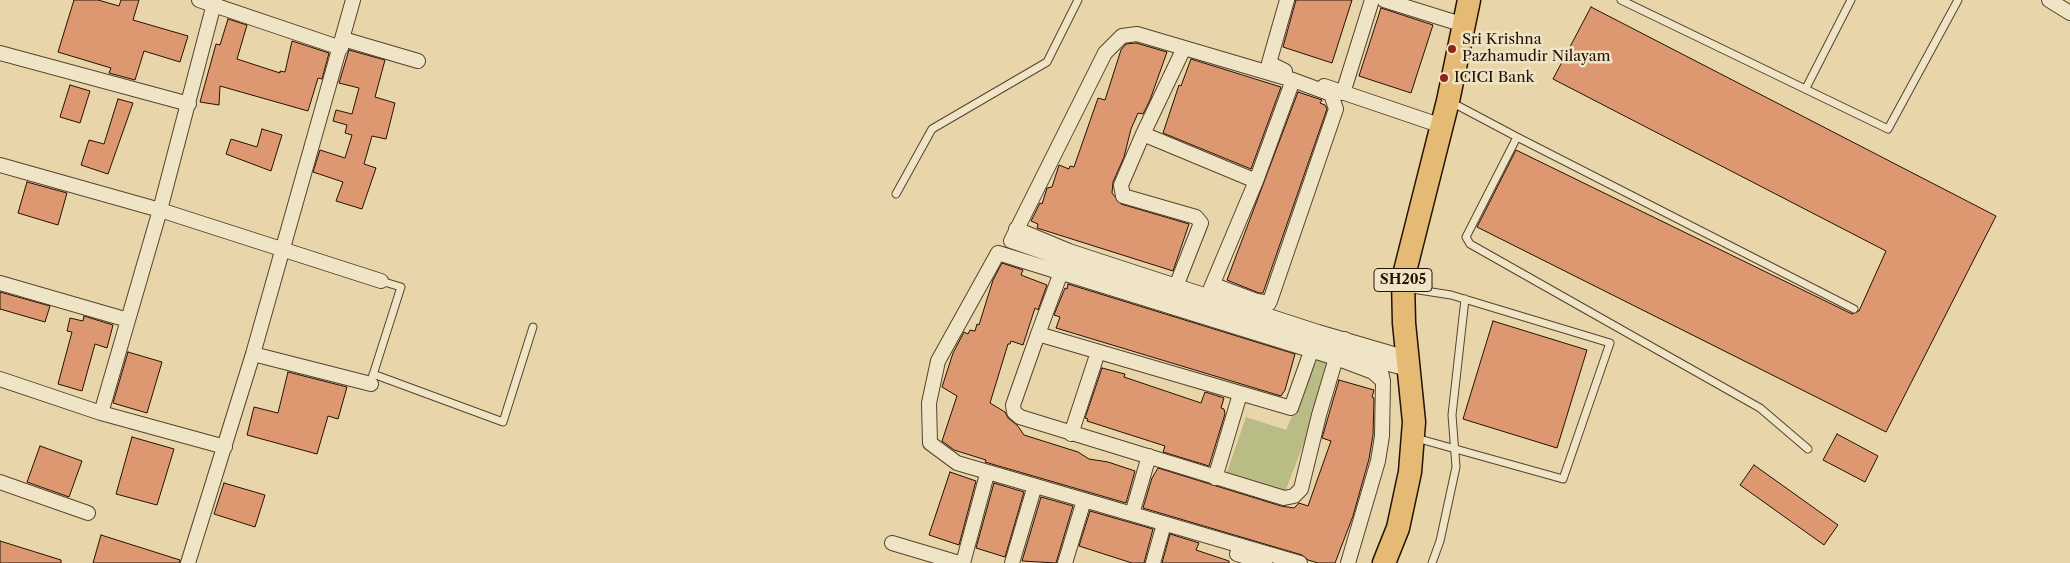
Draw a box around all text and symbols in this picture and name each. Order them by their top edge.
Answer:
place label: Sri Krishna Pazhamudir Nilayam [1462,31,1611,66]
marker: Sri Krishna Pazhamudir Nilayam [1446,43,1458,55]
place label: ICICI Bank [1454,69,1534,87]
marker: ICICI Bank [1438,72,1450,84]
road number: SH205 [1374,268,1432,292]

